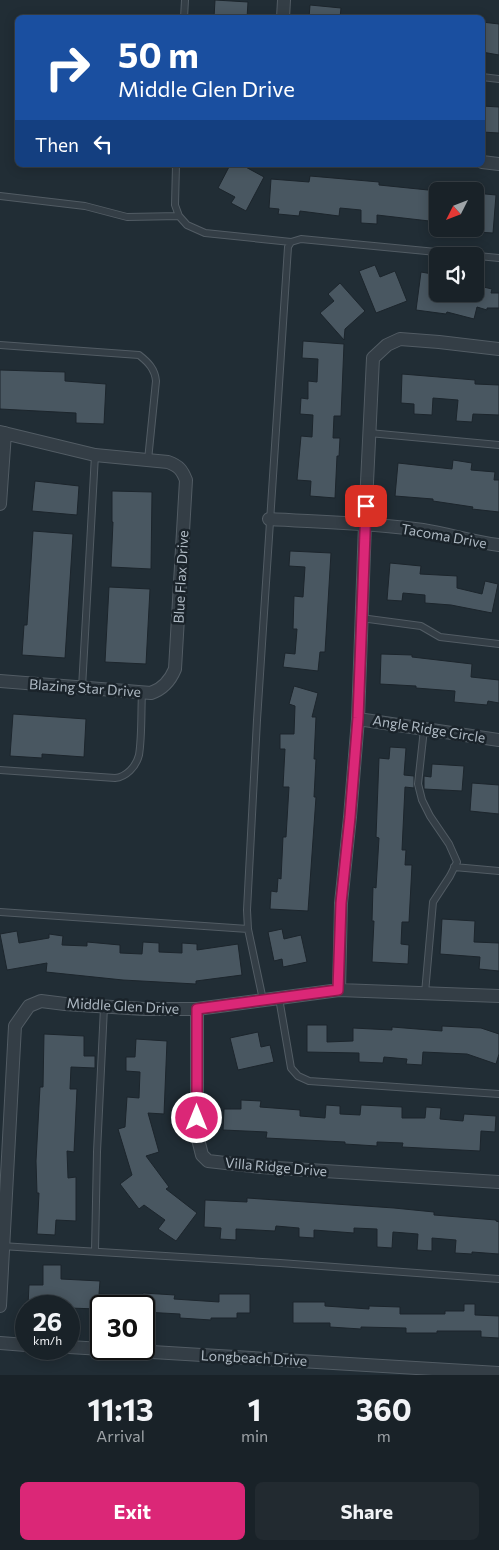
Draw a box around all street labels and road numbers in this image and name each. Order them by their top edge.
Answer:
street label: Tacoma Drive [400,520,488,551]
street label: Blue Flax Drive [170,530,191,624]
street label: Blazing Star Drive [29,675,141,700]
street label: Angle Ridge Circle [372,711,487,746]
street label: Middle Glen Drive [66,994,180,1017]
street label: Villa Ridge Drive [224,1154,328,1179]
street label: Longbeach Drive [200,1346,308,1369]

